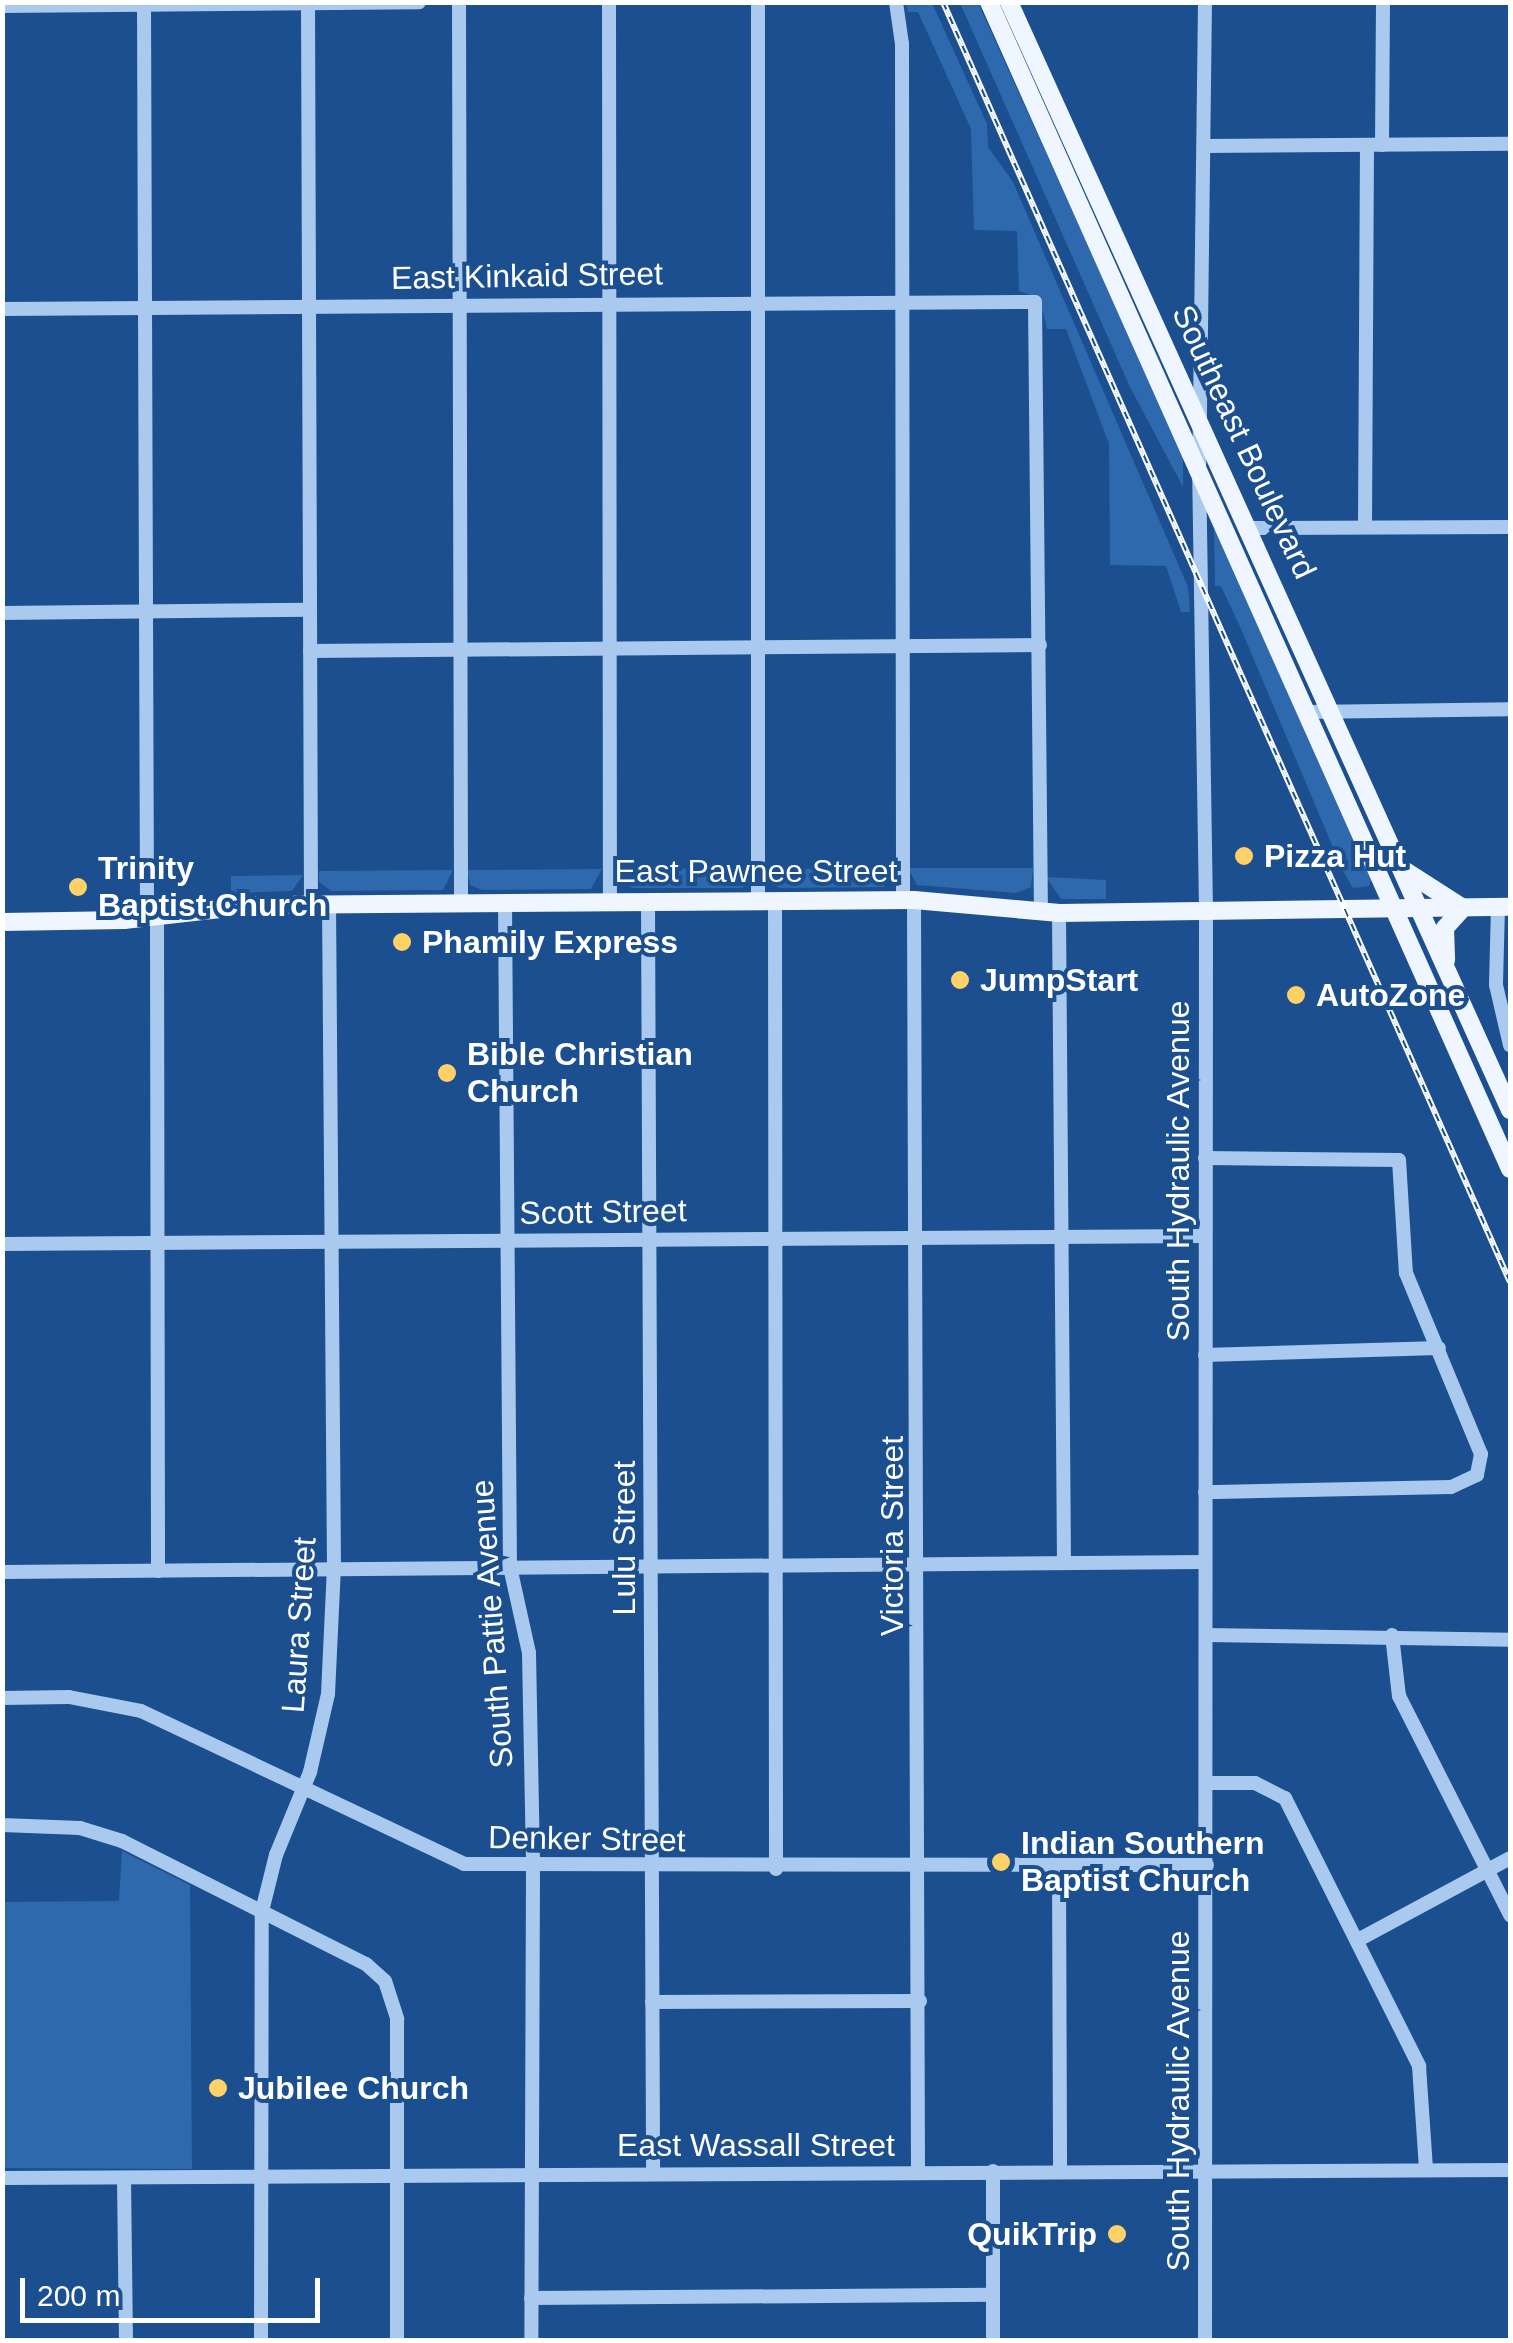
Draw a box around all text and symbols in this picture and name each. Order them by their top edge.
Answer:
street label: East Kinkaid Street [391,254,663,298]
street label: Southeast Boulevard [1164,299,1324,585]
place label: Pizza Hut [1264,837,1406,875]
marker: Pizza Hut [1233,845,1255,867]
place label: Trinity Baptist Church [98,850,327,925]
street label: East Pawnee Street [615,852,897,890]
marker: Trinity Baptist Church [67,876,89,898]
place label: Phamily Express [422,923,678,961]
marker: Phamily Express [391,931,413,953]
place label: JumpStart [980,961,1138,999]
marker: JumpStart [949,969,971,991]
place label: AutoZone [1316,976,1465,1014]
marker: AutoZone [1285,984,1307,1006]
street label: South Hydraulic Avenue [1159,1000,1197,1342]
place label: Bible Christian Church [467,1036,693,1111]
marker: Bible Christian Church [436,1062,458,1084]
street label: Scott Street [519,1191,687,1233]
street label: Victoria Street [873,1436,911,1636]
street label: Lulu Street [605,1461,643,1615]
street label: South Pattie Avenue [463,1477,521,1771]
street label: Laura Street [274,1536,324,1714]
street label: Denker Street [488,1818,686,1860]
place label: Indian Southern Baptist Church [1021,1825,1265,1900]
marker: Indian Southern Baptist Church [990,1851,1012,1873]
street label: South Hydraulic Avenue [1159,1930,1197,2272]
place label: Jubilee Church [238,2069,469,2107]
marker: Jubilee Church [207,2077,229,2099]
street label: East Wassall Street [617,2126,895,2164]
place label: QuikTrip [967,2215,1097,2253]
marker: QuikTrip [1106,2223,1128,2245]
scale bar [25,2258,325,2320]
text: 200 m [37,2279,120,2312]

